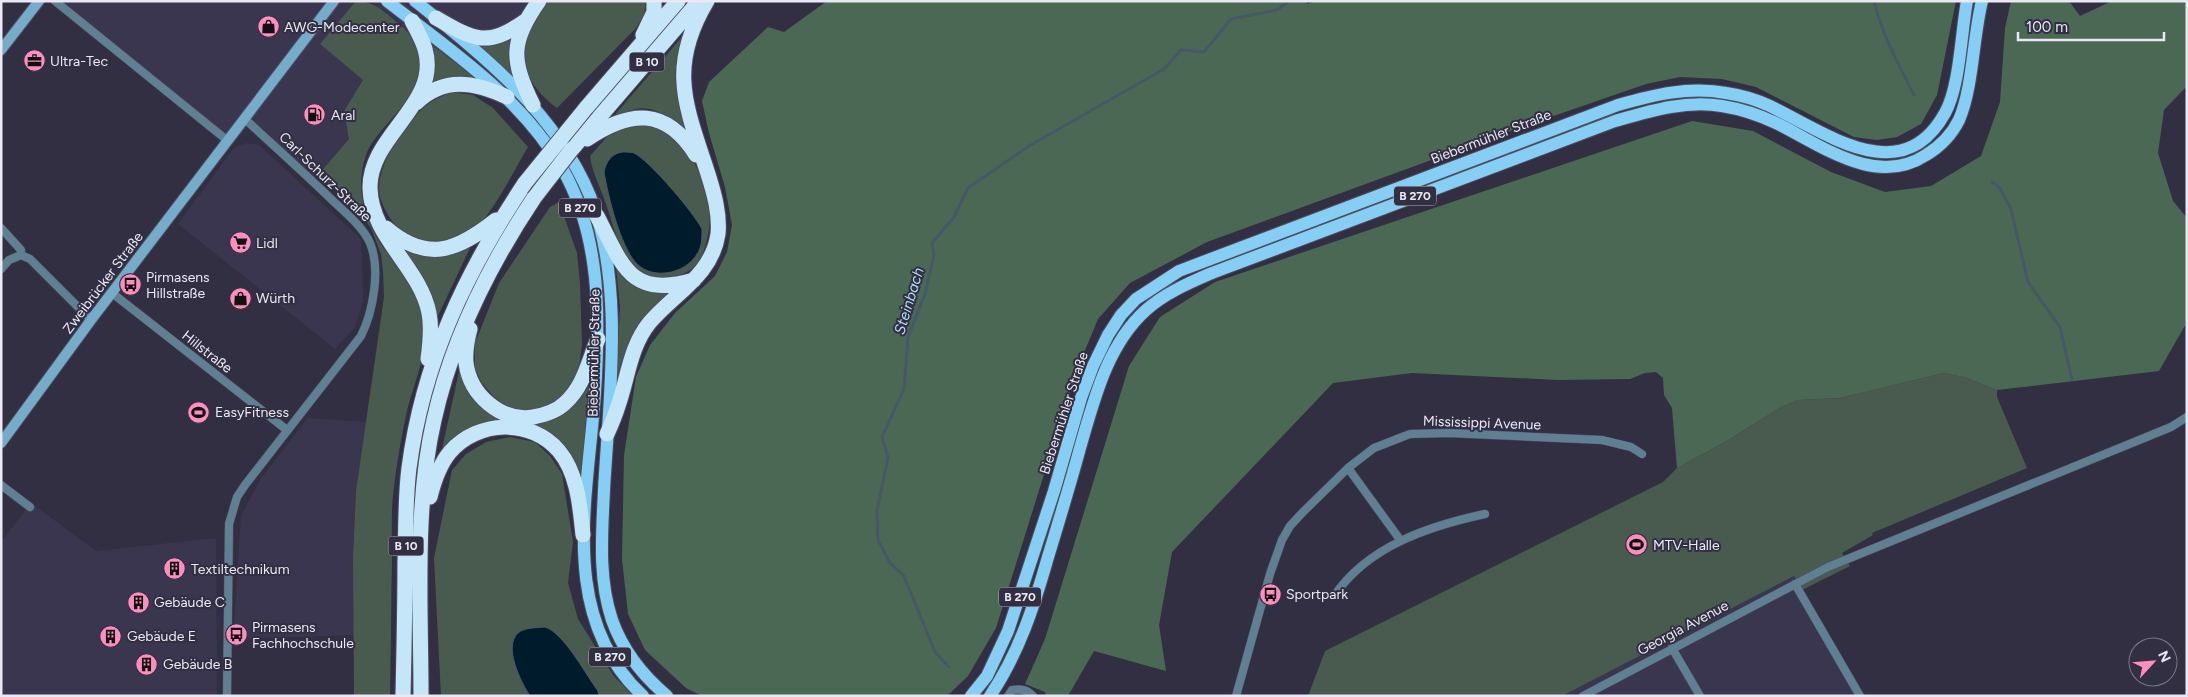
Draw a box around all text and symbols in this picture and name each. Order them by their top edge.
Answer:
scale bar [2018,10,2164,42]
shop icon: AWG-Modecenter [256,15,280,39]
text: 100 m [2026,18,2068,36]
place label: AWG-Modecenter [284,19,400,36]
office icon: Ultra-Tec [22,49,46,73]
road number: B 10 [630,52,664,72]
place label: Ultra-Tec [50,53,108,70]
fuel station icon: Aral [303,103,327,127]
street label: Biebermühler Straße [1428,106,1554,168]
place label: Aral [331,107,355,124]
street label: Carl-Schurz-Straße [275,129,375,226]
road number: B 270 [1394,187,1436,206]
road number: B 270 [559,198,601,218]
street label: Zweibrücker Straße [59,229,147,337]
supermarket icon: Lidl [228,231,252,255]
place label: Lidl [256,235,278,252]
water label: Steinbach [890,265,928,337]
place label: Pirmasens Hillstraße [146,269,210,302]
bus stop icon: Pirmasens Hillstraße [118,273,142,297]
shop icon: Würth [228,286,252,310]
street label: Biebermühler Straße [584,289,604,417]
place label: Würth [256,290,295,307]
street label: Hillstraße [178,327,236,377]
street label: Biebermühler Straße [1036,349,1092,476]
sports icon: EasyFitness [187,400,211,424]
place label: EasyFitness [215,404,289,421]
street label: Mississippi Avenue [1423,412,1542,434]
sports icon: MTV-Halle [1625,533,1649,557]
road number: B 10 [388,536,424,556]
place label: MTV-Halle [1653,537,1720,554]
building icon: Textiltechnikum [163,557,187,581]
place label: Textiltechnikum [191,561,290,578]
bus stop icon: Sportpark [1258,582,1282,606]
place label: Sportpark [1286,586,1348,603]
road number: B 270 [999,588,1041,606]
building icon: Gebäude C [126,590,150,614]
place label: Gebäude C [154,594,225,611]
street label: Georgia Avenue [1635,597,1732,659]
place label: Pirmasens Fachhochschule [252,619,354,652]
bus stop icon: Pirmasens Fachhochschule [224,623,248,647]
building icon: Gebäude E [99,624,123,648]
place label: Gebäude E [127,628,196,645]
north arrow [2128,637,2178,687]
road number: B 270 [589,648,631,666]
text: N [2154,648,2174,665]
building icon: Gebäude B [135,652,159,676]
place label: Gebäude B [163,656,232,673]

